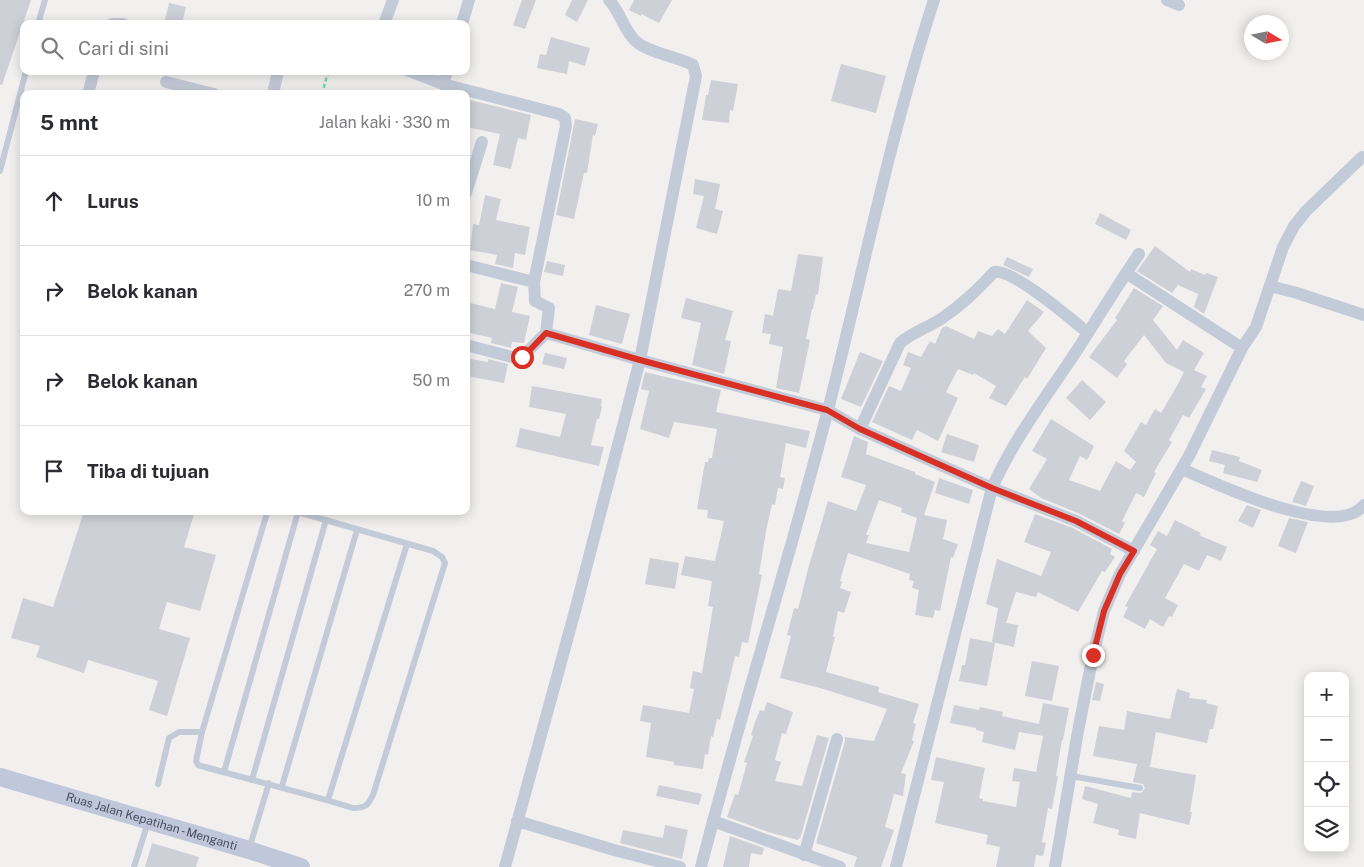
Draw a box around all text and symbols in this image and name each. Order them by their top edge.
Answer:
north arrow [1244,15,1289,60]
search box [20,20,470,75]
icon: search [38,34,66,62]
text: Cari di sini [78,37,169,59]
text: 5 mnt [40,110,99,135]
text: Jalan kaki · 330 m [319,113,450,132]
icon: ahead [40,187,68,215]
text: Lurus [87,190,139,212]
text: 10 m [416,191,450,210]
icon: right [40,277,68,305]
text: Belok kanan [87,280,198,302]
text: 270 m [404,281,450,300]
route start [511,346,534,369]
icon: right [40,367,68,395]
text: Belok kanan [87,370,198,392]
text: 50 m [412,371,450,390]
icon: arrive [40,457,68,485]
text: Tiba di tujuan [87,460,209,482]
route end [1082,644,1105,667]
map controls [1304,672,1349,852]
button: + [1304,672,1349,717]
button: − [1304,717,1349,762]
button: locate [1304,762,1349,807]
street label: Ruas Jalan Kepatihan - Menganti [64,790,239,853]
button: layers [1304,807,1349,852]

